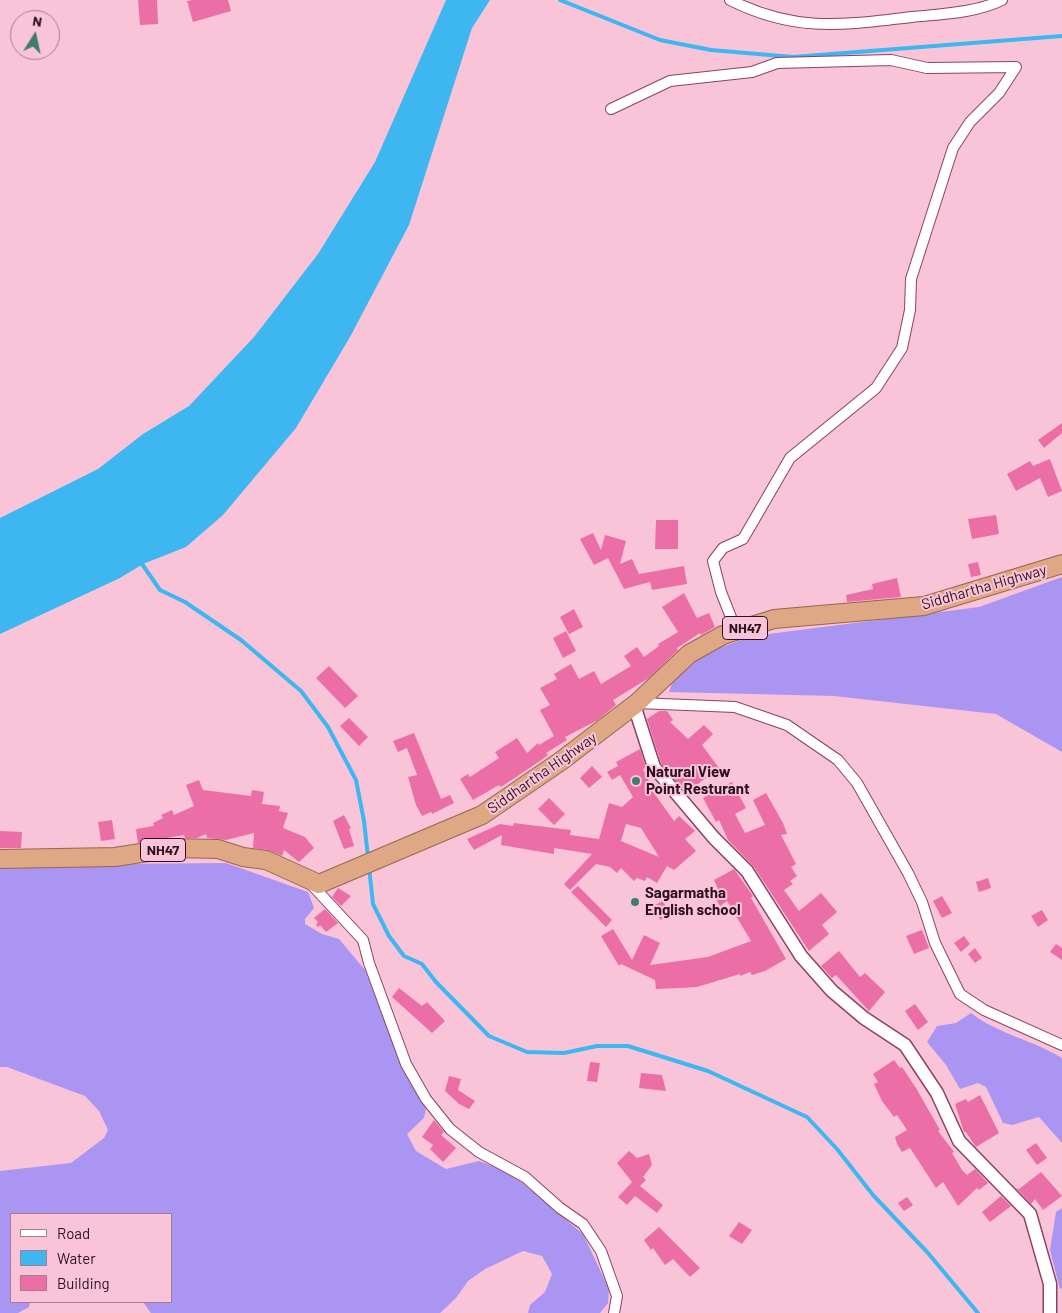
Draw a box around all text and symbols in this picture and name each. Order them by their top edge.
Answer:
north arrow [10,10,60,60]
text: N [31,12,44,30]
street label: Siddhartha Highway [919,561,1049,613]
road number: NH47 [722,616,768,640]
street label: Siddhartha Highway [484,729,600,817]
place label: Natural View Point Resturant [646,763,750,798]
marker: Natural View Point Resturant [630,775,642,787]
road number: NH47 [140,838,186,862]
place label: Sagarmatha English school [645,884,741,919]
marker: Sagarmatha English school [629,896,641,908]
legend [10,1213,172,1303]
text: Road [57,1224,90,1242]
text: Water [57,1249,96,1267]
text: Building [57,1274,110,1292]

